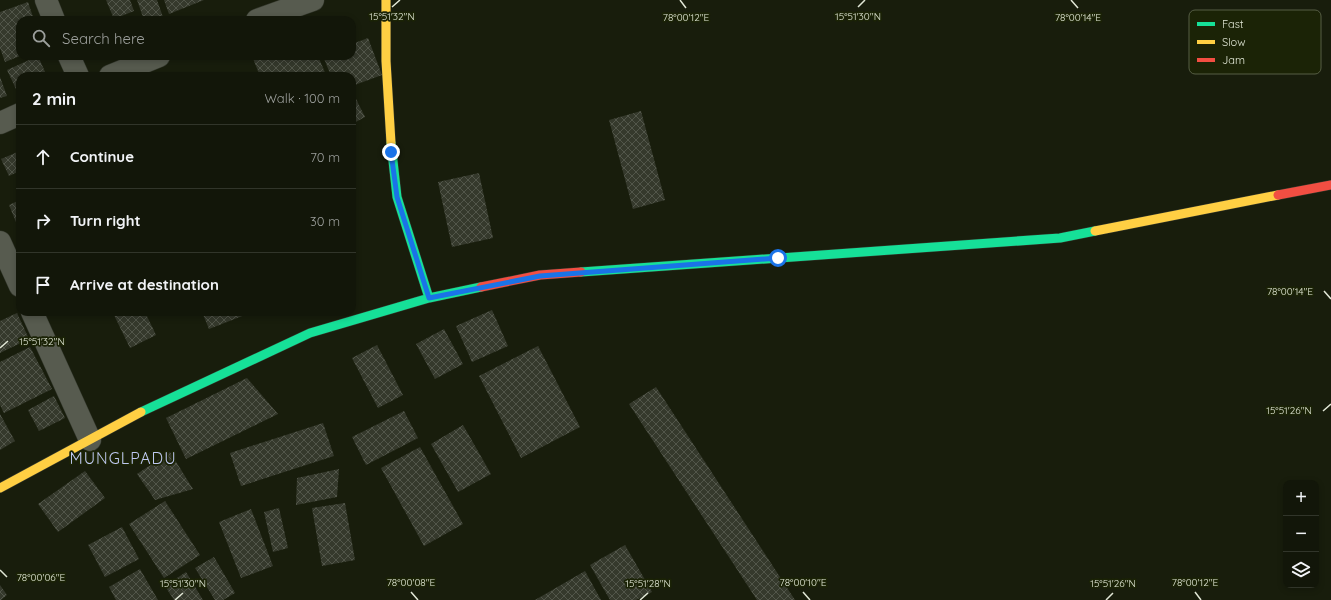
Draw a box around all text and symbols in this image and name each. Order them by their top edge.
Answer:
text: 15°51'32"N [369,10,415,23]
text: 15°51'30"N [835,10,881,23]
legend [1189,10,1321,74]
text: 78°00'12"E [663,11,710,24]
text: 78°00'14"E [1055,11,1101,24]
search box [16,16,356,60]
text: Fast [1222,17,1244,31]
icon: search [30,27,52,49]
text: Search here [62,29,145,48]
text: Slow [1222,35,1246,49]
text: Jam [1222,53,1245,67]
text: 2 min [32,88,76,109]
text: Walk · 100 m [264,90,340,106]
route end [382,143,400,161]
icon: ahead [32,146,54,168]
text: Continue [70,147,134,166]
text: 70 m [310,149,340,165]
icon: right [32,210,54,232]
text: Turn right [70,211,141,230]
text: 30 m [310,213,340,229]
route start [769,249,787,267]
icon: arrive [32,274,54,296]
text: Arrive at destination [70,275,219,294]
text: 78°00'14"E [1267,285,1313,298]
text: 15°51'32"N [19,335,65,348]
text: 15°51'26"N [1266,404,1312,417]
district label: MUNGLPADU [69,448,177,468]
map controls [1283,480,1319,588]
button: + [1283,480,1319,516]
button: − [1283,516,1319,552]
button: layers [1283,552,1319,588]
text: 78°00'06"E [17,571,66,584]
text: 78°00'08"E [387,576,436,589]
text: 78°00'10"E [780,576,827,589]
text: 78°00'12"E [1172,576,1219,589]
text: 15°51'30"N [160,577,206,590]
text: 15°51'28"N [625,577,671,590]
text: 15°51'26"N [1090,577,1136,590]

